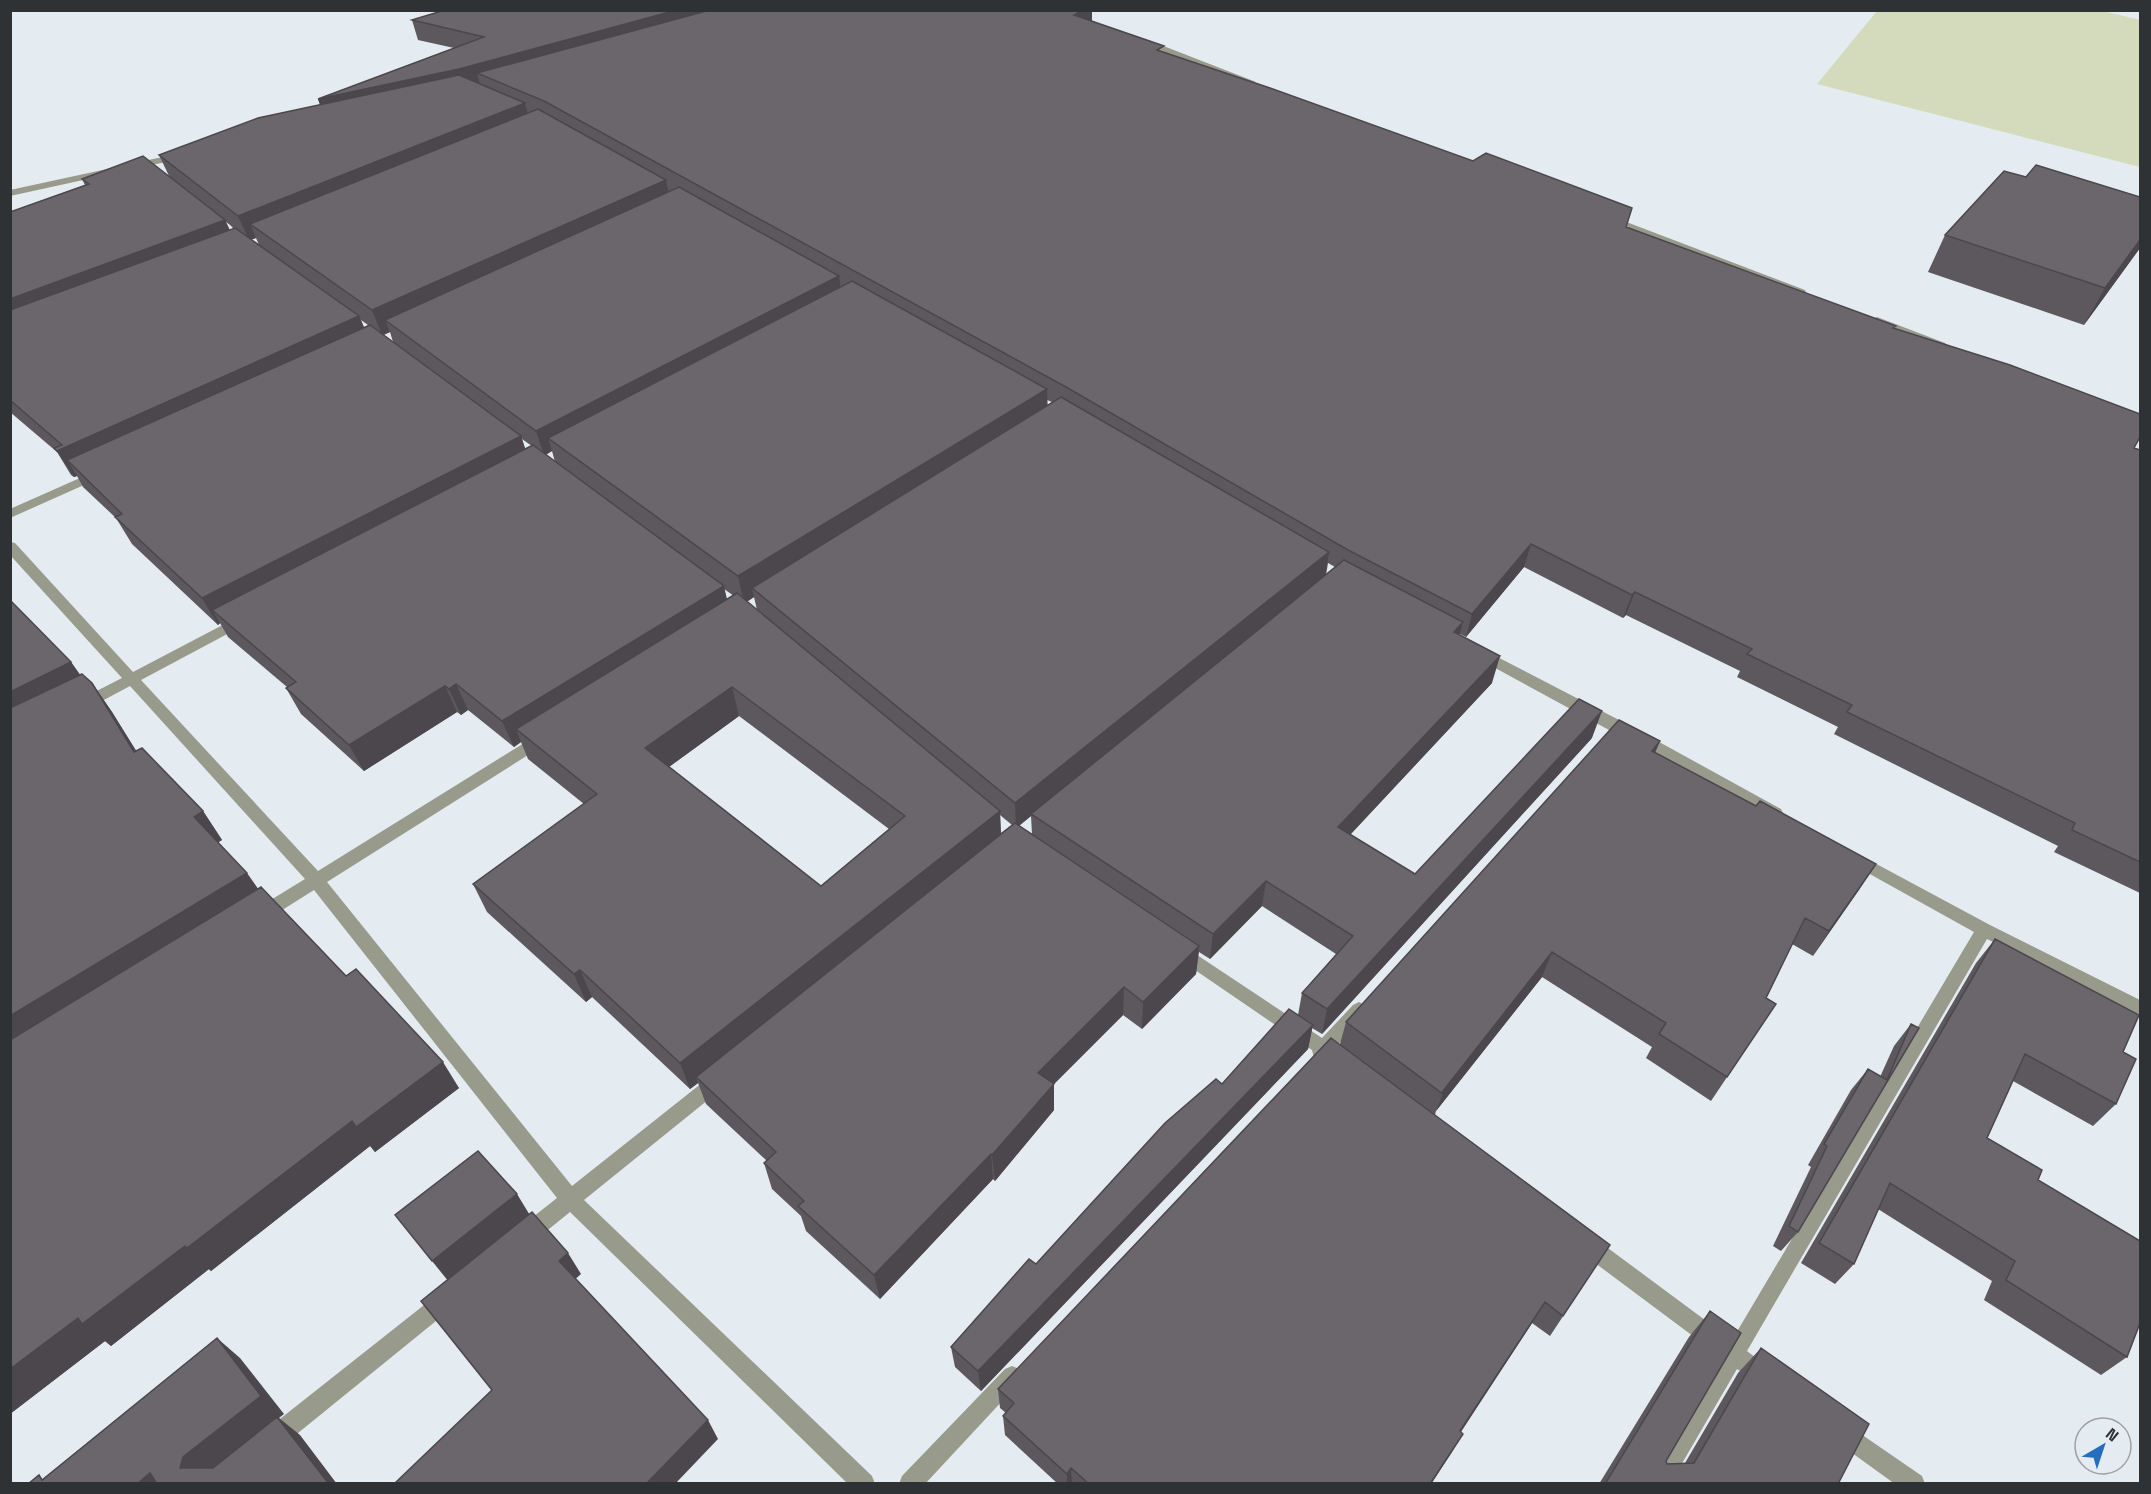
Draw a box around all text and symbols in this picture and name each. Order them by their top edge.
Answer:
north arrow [2073,1416,2133,1476]
text: N [2101,1423,2123,1446]

